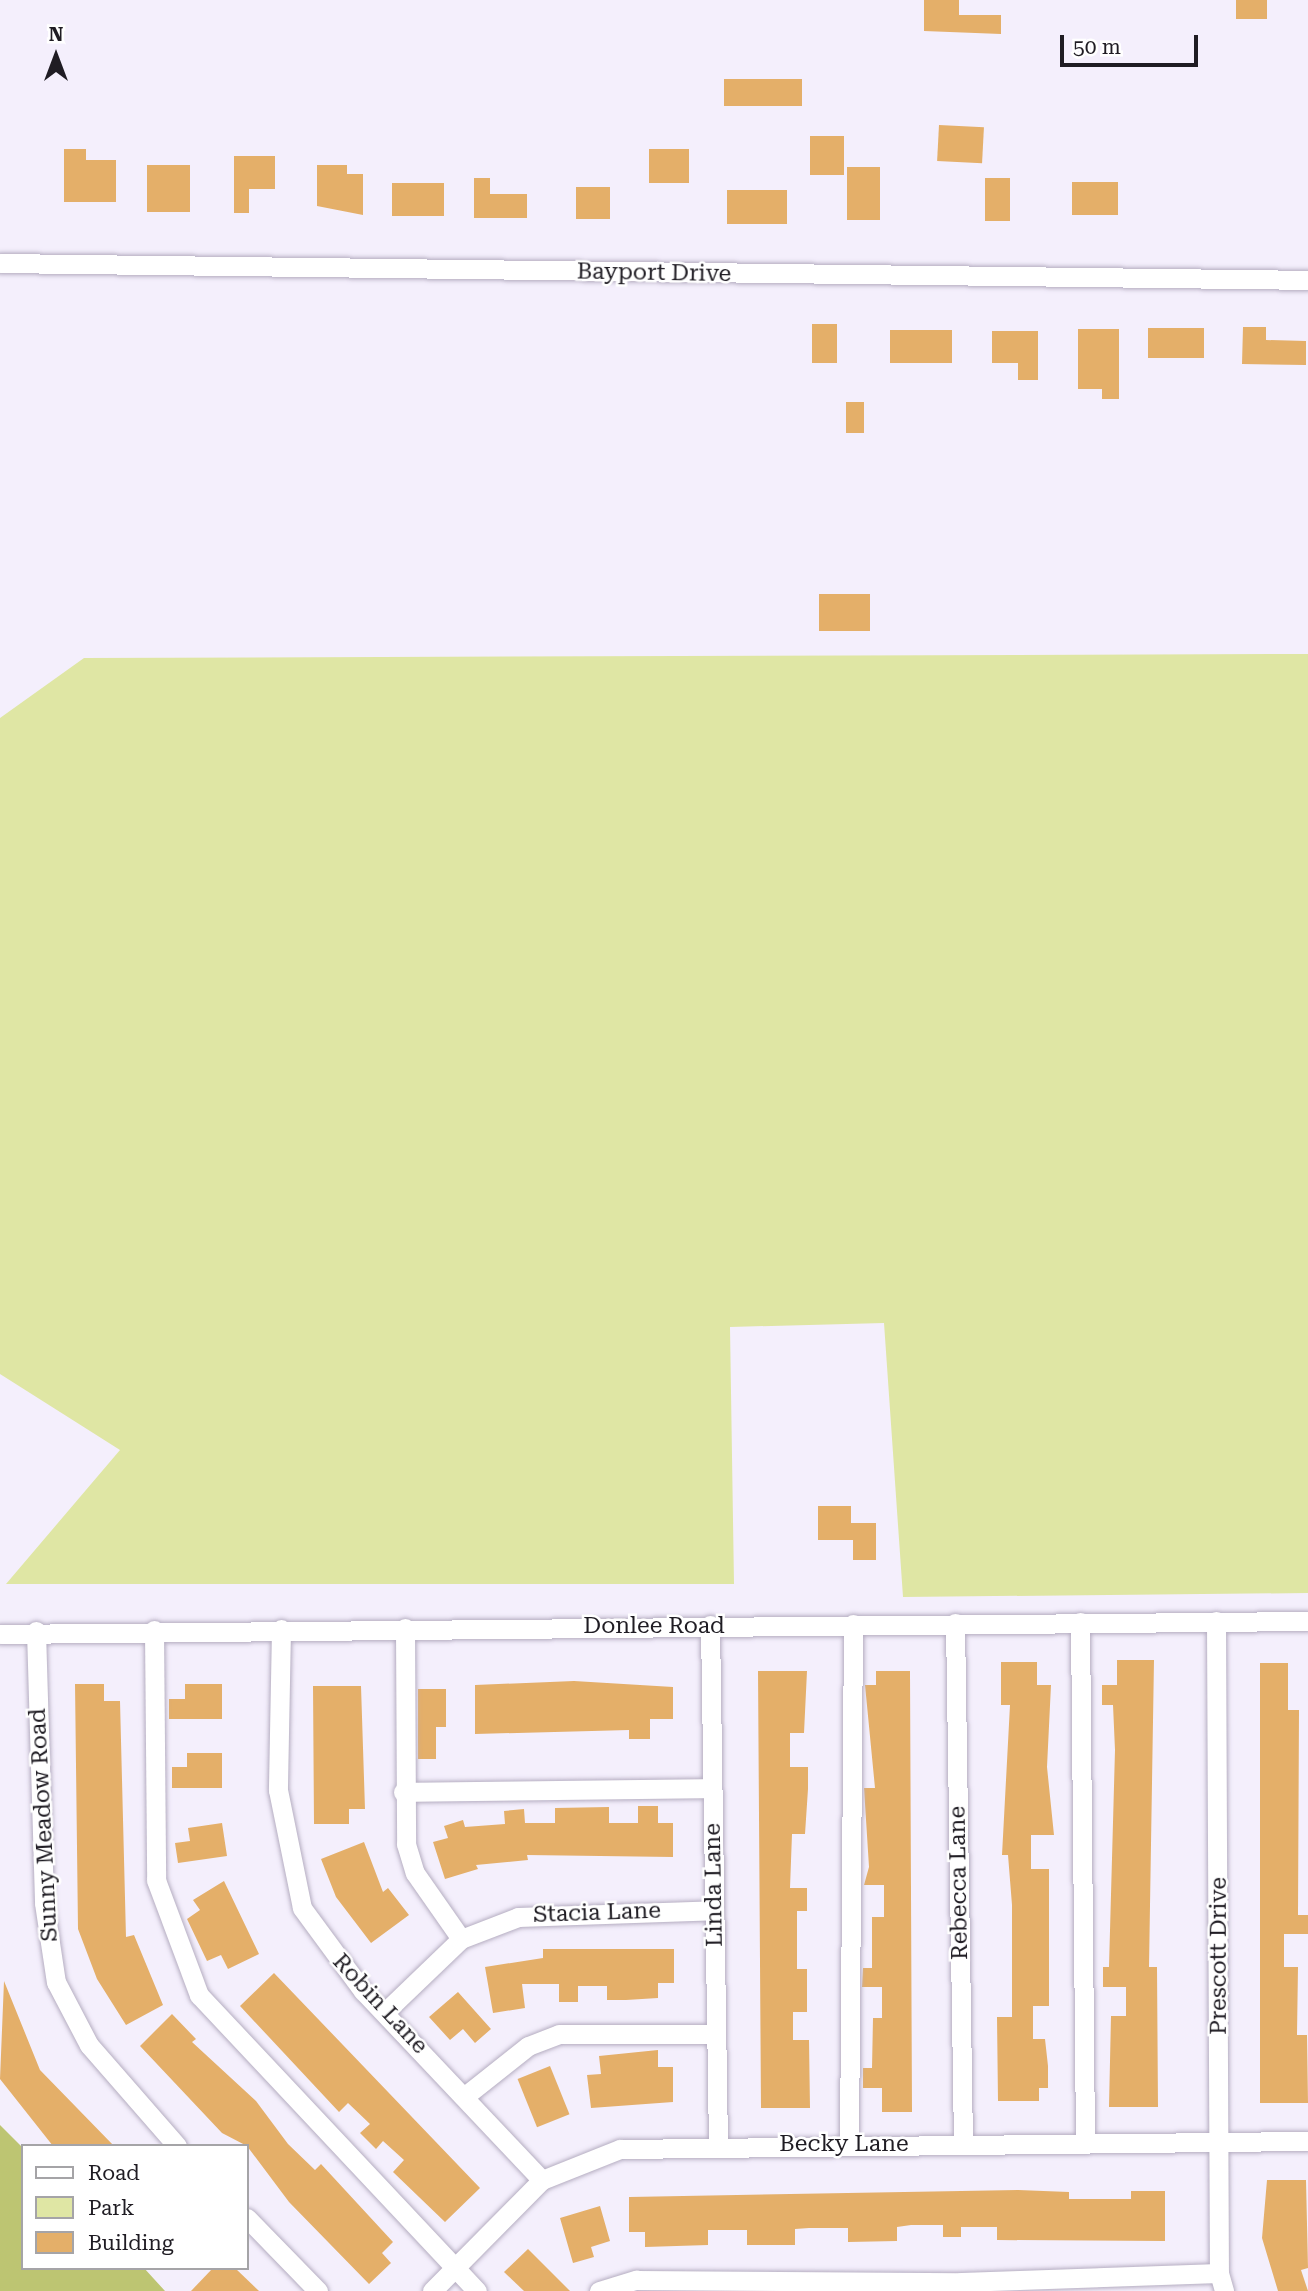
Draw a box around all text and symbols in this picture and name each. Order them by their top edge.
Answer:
north arrow [21,21,91,91]
scale bar [1063,21,1201,65]
text: N [49,23,63,46]
text: 50 m [1073,35,1121,59]
street label: Bayport Drive [577,258,731,288]
street label: Donlee Road [583,1612,725,1640]
street label: Sunny Meadow Road [24,1708,64,1942]
street label: Rebecca Lane [944,1806,974,1960]
street label: Linda Lane [699,1823,729,1947]
street label: Prescott Drive [1205,1877,1233,2035]
street label: Stacia Lane [533,1897,661,1929]
street label: Robin Lane [327,1948,433,2060]
street label: Becky Lane [779,2130,909,2158]
legend [21,2144,248,2270]
text: Road [88,2161,140,2185]
text: Park [88,2196,134,2220]
text: Building [88,2231,174,2255]

